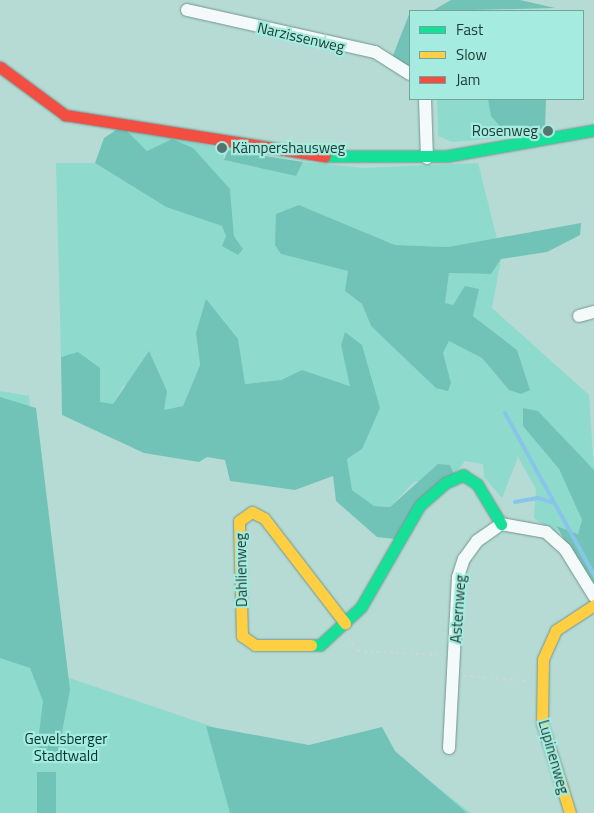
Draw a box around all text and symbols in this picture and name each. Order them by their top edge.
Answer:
legend [409,10,584,100]
street label: Narzissenweg [256,18,346,56]
text: Fast [456,18,483,41]
text: Slow [456,43,487,66]
text: Jam [456,68,480,91]
place label: Rosenweg [472,122,538,140]
marker: Rosenweg [542,125,554,137]
place label: Kämpershausweg [232,139,345,157]
marker: Kämpershausweg [216,142,228,154]
street label: Dahlienweg [231,533,251,607]
street label: Asternweg [447,574,469,644]
street label: Lupinenweg [535,718,573,796]
park label: Gevelsberger Stadtwald [25,729,107,764]

